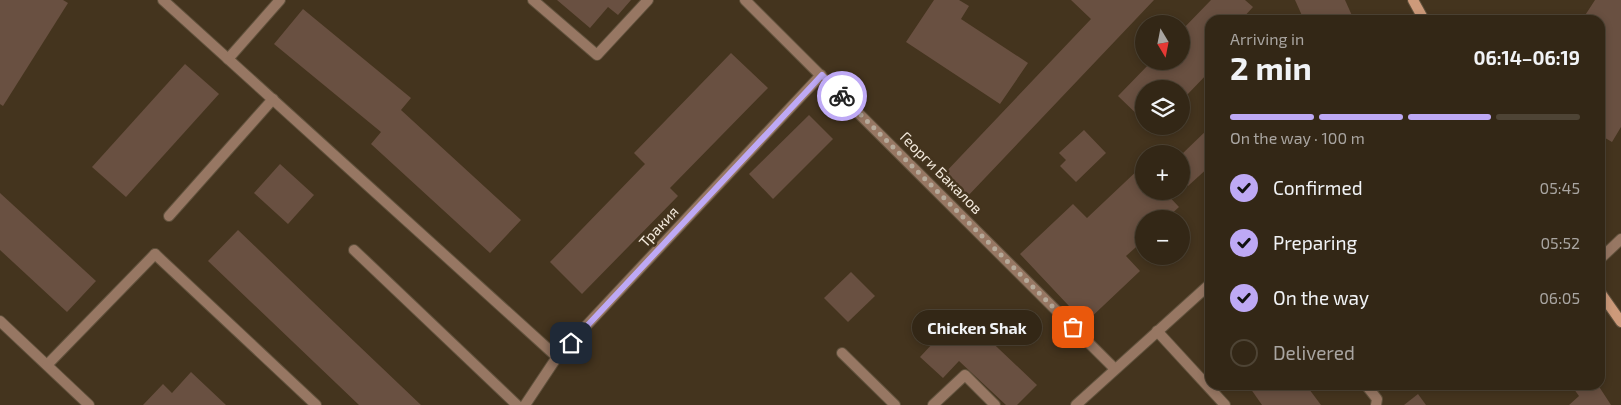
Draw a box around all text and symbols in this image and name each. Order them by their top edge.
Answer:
north arrow [1135,15,1190,70]
map controls [1135,15,1190,265]
text: Arriving in [1230,29,1304,48]
text: 06:14–06:19 [1473,46,1580,69]
text: 2 min [1230,48,1312,86]
courier [817,71,867,121]
button: layers [1135,80,1190,135]
icon: bike [828,82,856,110]
street label: Георги Бакалов [897,127,987,217]
text: On the way · 100 m [1230,128,1365,147]
button: + [1135,145,1190,200]
icon: check [1230,174,1258,202]
text: Confirmed [1273,176,1363,199]
text: 05:45 [1540,178,1580,197]
street label: Тракия [635,202,682,251]
button: − [1135,210,1190,265]
icon: check [1230,229,1258,257]
text: Preparing [1273,231,1357,254]
text: 05:52 [1540,233,1580,252]
icon: check [1230,284,1258,312]
text: On the way [1273,286,1369,309]
text: 06:05 [1539,288,1580,307]
pin [1052,306,1094,348]
callout: Chicken Shak [913,310,1043,344]
icon: bag [1059,313,1087,341]
text: Chicken Shak [927,318,1027,337]
pin [550,322,592,364]
icon: home [557,329,585,357]
text: Delivered [1273,341,1355,364]

